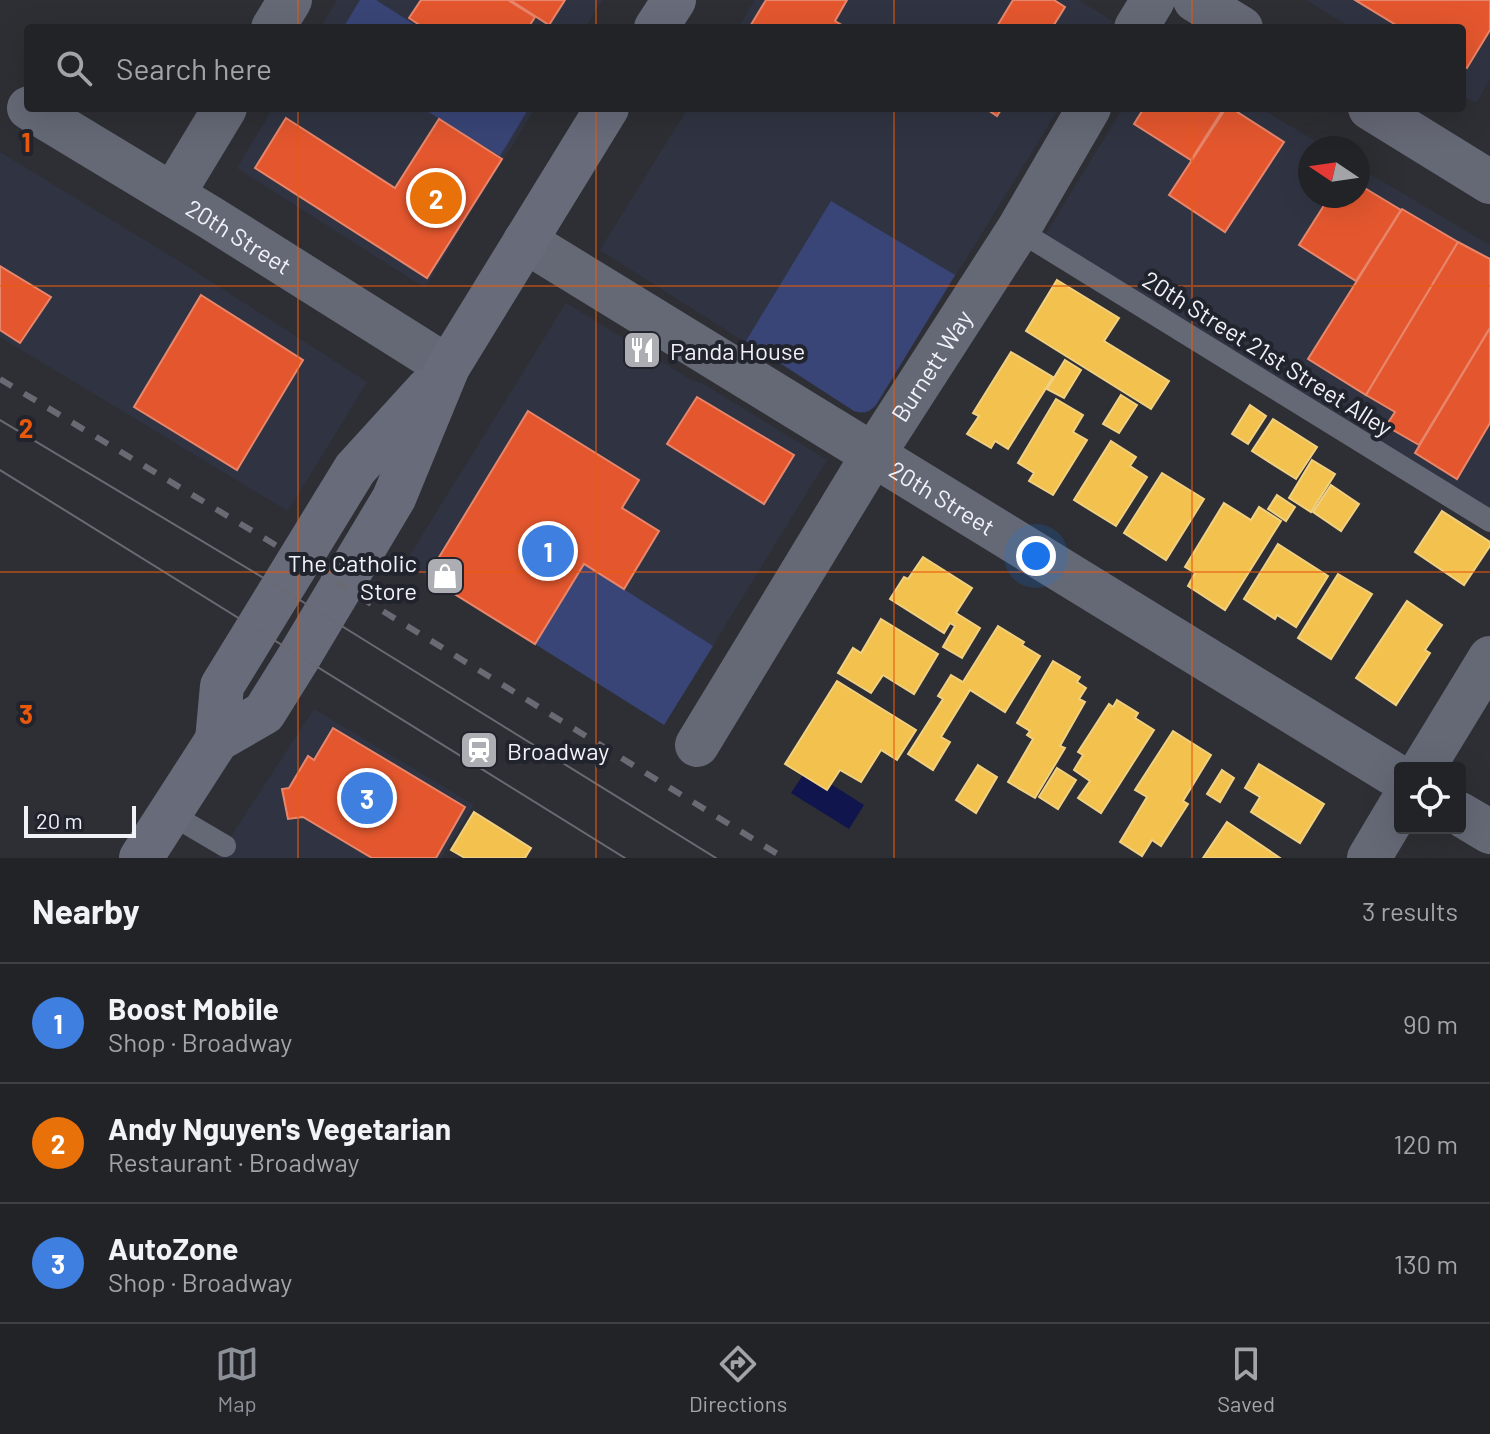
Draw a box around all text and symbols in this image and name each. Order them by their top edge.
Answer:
search box [24,24,1466,112]
icon: search [52,46,96,90]
text: Search here [116,50,272,86]
text: 1 [21,126,31,157]
north arrow [1298,136,1370,208]
pin: 2 [410,168,462,228]
street label: 20th Street [181,192,297,280]
street label: 20th Street 21st Street Alley [1138,264,1398,442]
street label: Burnett Way [884,304,977,427]
restaurant icon: Panda House [621,329,663,371]
place label: Panda House [670,336,805,365]
text: 2 [19,412,33,443]
street label: 20th Street [885,454,1001,541]
pin: 1 [522,521,574,581]
your location [1016,536,1056,576]
place label: The Catholic Store [288,548,417,605]
shop icon: The Catholic Store [424,555,466,597]
text: 3 [19,698,33,729]
station icon: Broadway [458,729,500,771]
place label: Broadway [507,736,609,765]
map controls [1394,762,1466,834]
button: locate [1394,762,1466,834]
pin: 3 [341,768,393,828]
scale bar [24,802,136,838]
text: 20 m [36,807,83,833]
text: Nearby [32,890,140,931]
text: 3 results [1362,895,1458,926]
text: Boost Mobile [108,990,279,1026]
text: 1 [53,1008,63,1039]
text: 90 m [1403,1008,1458,1039]
text: Shop · Broadway [108,1026,292,1057]
text: Andy Nguyen's Vegetarian [108,1110,451,1146]
text: 2 [51,1128,65,1159]
text: 120 m [1394,1128,1458,1159]
text: Restaurant · Broadway [108,1146,360,1177]
text: AutoZone [108,1230,239,1266]
text: 3 [51,1248,65,1279]
text: 130 m [1394,1248,1458,1279]
text: Shop · Broadway [108,1266,292,1297]
tab: Map [215,1342,259,1416]
tab: Directions [689,1342,787,1416]
tab: Saved [1217,1342,1275,1416]

